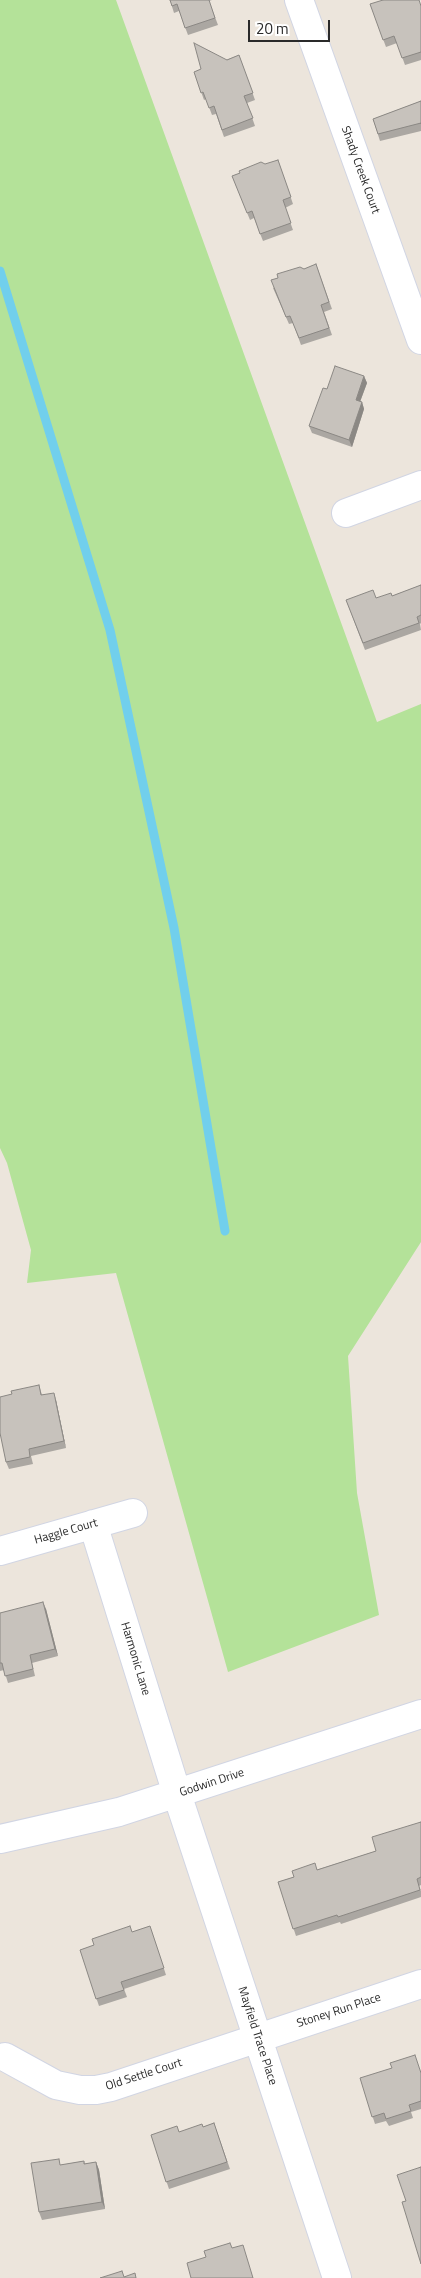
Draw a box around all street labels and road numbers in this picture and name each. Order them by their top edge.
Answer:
street label: Shady Creek Court [337,124,383,216]
street label: Haggle Court [33,1516,99,1548]
street label: Harmonic Lane [117,1621,153,1697]
street label: Godwin Drive [178,1766,246,1800]
street label: Mayfield Trace Place [234,1985,280,2087]
street label: Stoney Run Place [295,1991,383,2031]
street label: Old Settle Court [104,2056,184,2094]

